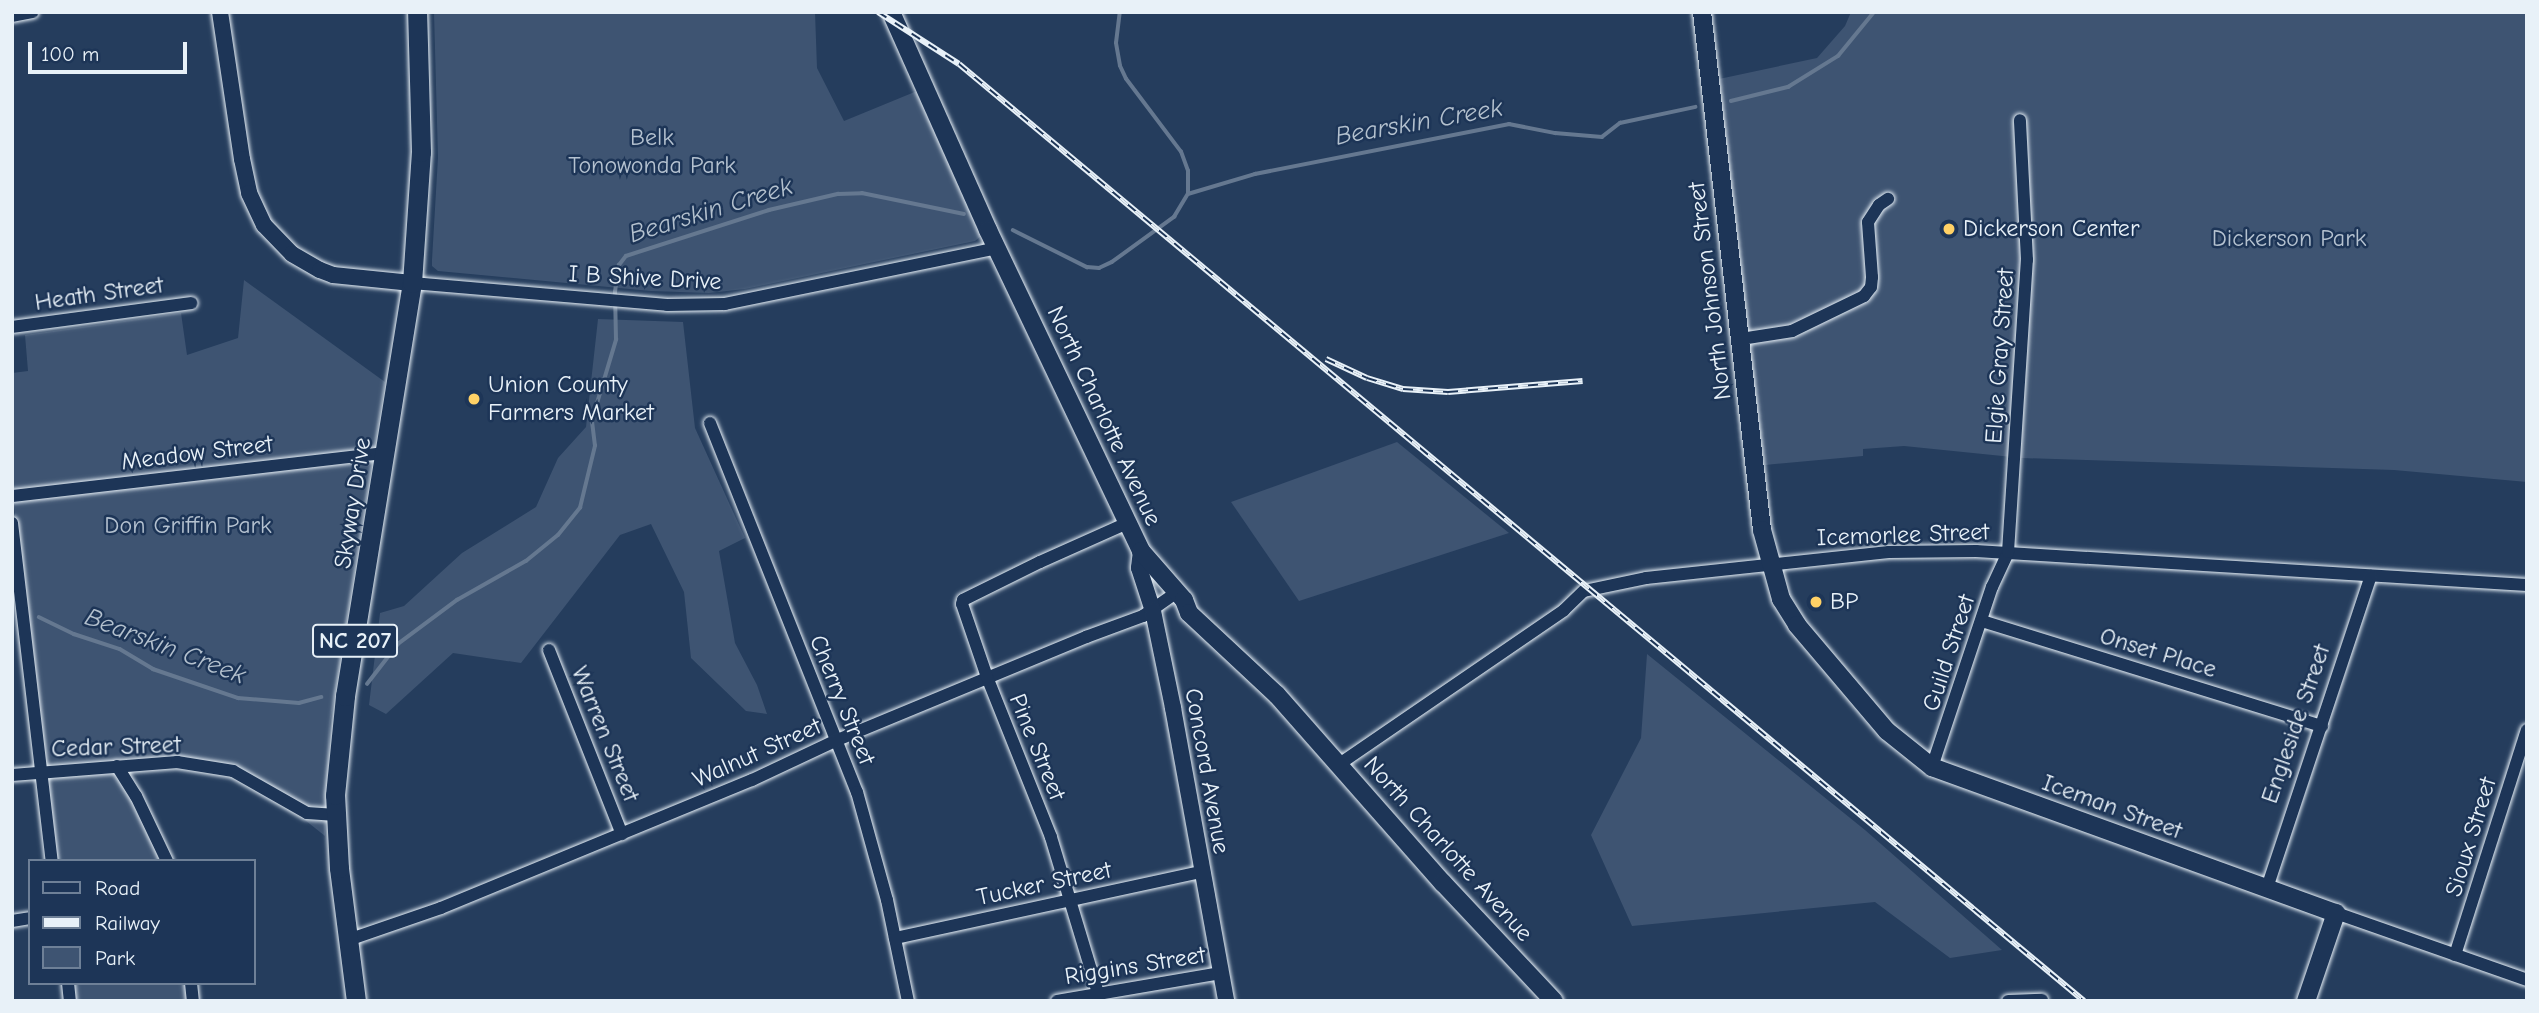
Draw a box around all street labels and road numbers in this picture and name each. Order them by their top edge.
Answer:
street label: North Johnson Street [1682,180,1738,402]
street label: I B Shive Drive [568,260,722,296]
street label: Elgie Gray Street [1980,268,2020,444]
street label: Heath Street [33,271,165,317]
street label: North Charlotte Avenue [1040,302,1168,530]
street label: Meadow Street [120,429,274,477]
street label: Skyway Drive [328,435,378,571]
street label: Icemorlee Street [1816,518,1990,552]
street label: Guild Street [1917,591,1981,715]
road number: NC 207 [311,622,399,660]
street label: Onset Place [2096,622,2220,684]
street label: Cherry Street [803,631,881,769]
street label: Engleside Street [2255,641,2337,807]
street label: Warren Street [565,662,645,806]
street label: Concord Avenue [1178,686,1236,856]
street label: Pine Street [1003,690,1071,804]
street label: Walnut Street [688,712,826,794]
street label: Cedar Street [51,730,181,764]
street label: North Charlotte Avenue [1357,750,1539,948]
street label: Iceman Street [2038,768,2186,846]
street label: Sioux Street [2439,774,2503,900]
street label: Tucker Street [974,856,1114,912]
street label: Riggins Street [1063,941,1207,991]

